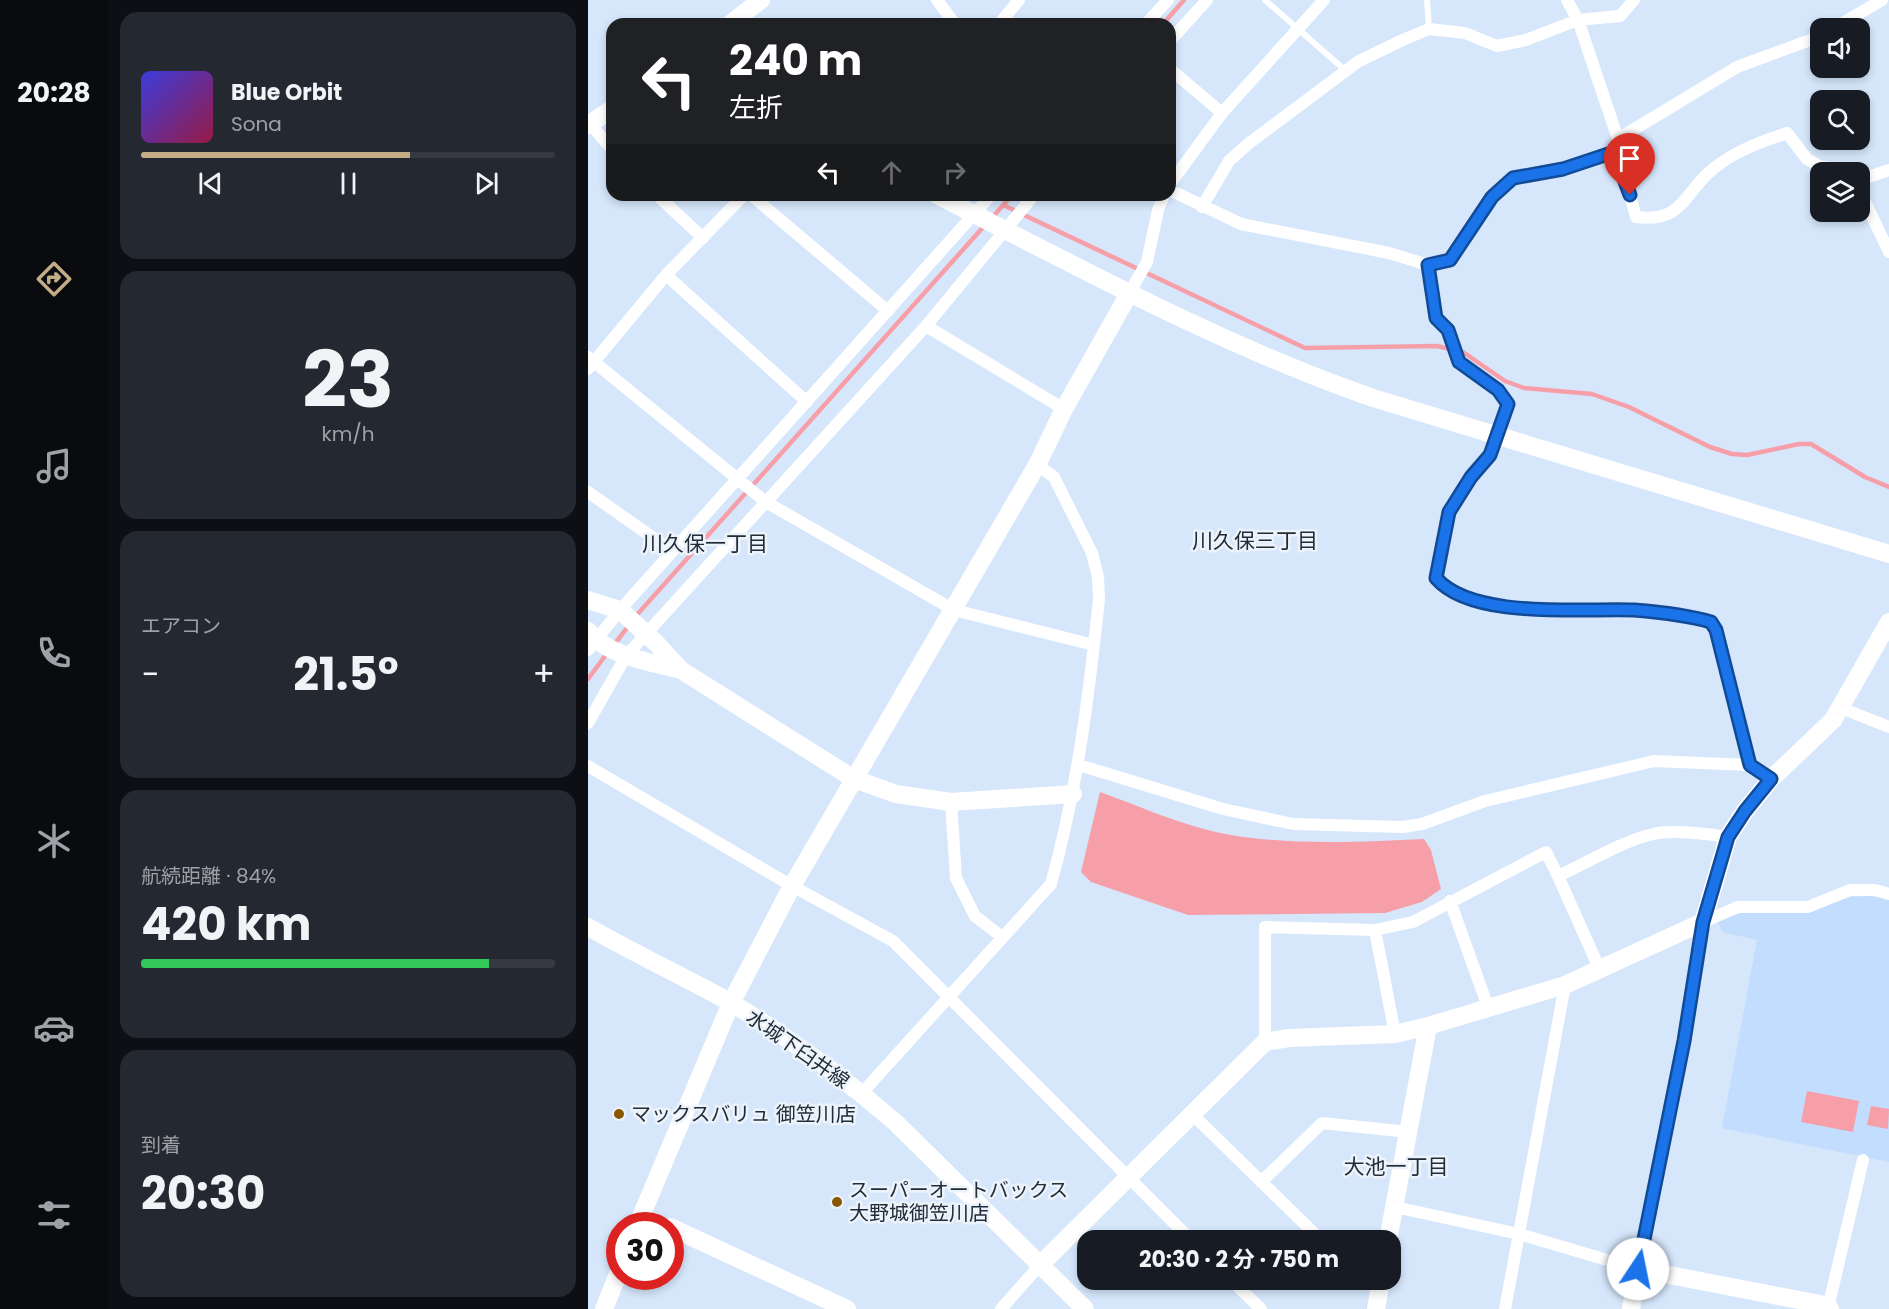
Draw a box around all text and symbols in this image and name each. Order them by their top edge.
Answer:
map controls [1810,18,1870,222]
button: sound [1810,18,1870,78]
text: 240 m [729,31,862,90]
icon: left [630,42,708,120]
text: 20:28 [17,74,91,111]
text: Blue Orbit [231,77,342,108]
text: 左折 [729,89,783,126]
button: search [1810,90,1870,150]
text: Sona [231,110,282,138]
pin [1604,133,1655,195]
icon: arrive [1613,142,1646,175]
icon: left [812,156,845,189]
icon: ahead [875,156,908,189]
icon: right [938,156,971,189]
button: layers [1810,162,1870,222]
icon: previous [194,167,227,200]
icon: pause [332,167,365,200]
icon: next [470,167,503,200]
icon: directions [33,258,75,300]
text: 23 [302,325,394,434]
text: km/h [321,420,375,448]
icon: music [33,445,75,487]
district label: 川久保三丁目 [1192,526,1318,555]
district label: 川久保一丁目 [642,529,768,558]
text: エアコン [141,612,221,640]
icon: phone [33,632,75,674]
text: 21.5° [293,643,399,706]
text: − [141,651,159,698]
text: + [532,651,555,698]
icon: climate [33,820,75,862]
text: 航続距離 · 84% [141,862,276,890]
text: 420 km [141,893,312,956]
street label: 水城下臼井線 [741,1003,855,1095]
icon: car [33,1007,75,1049]
place label: マックスバリュ 御笠川店 [631,1100,856,1128]
marker: マックスバリュ 御笠川店 [612,1107,626,1121]
text: 到着 [141,1131,181,1159]
district label: 大池一丁目 [1344,1152,1449,1181]
text: 20:30 [141,1162,265,1225]
place label: スーパーオートバックス 大野城御笠川店 [849,1176,1068,1227]
icon: filters [33,1194,75,1236]
marker: スーパーオートバックス 大野城御笠川店 [830,1195,844,1209]
speed limit sign: 30 [606,1212,684,1290]
position arrow [1606,1237,1670,1301]
text: 20:30 · 2 分 · 750 m [1139,1244,1339,1275]

